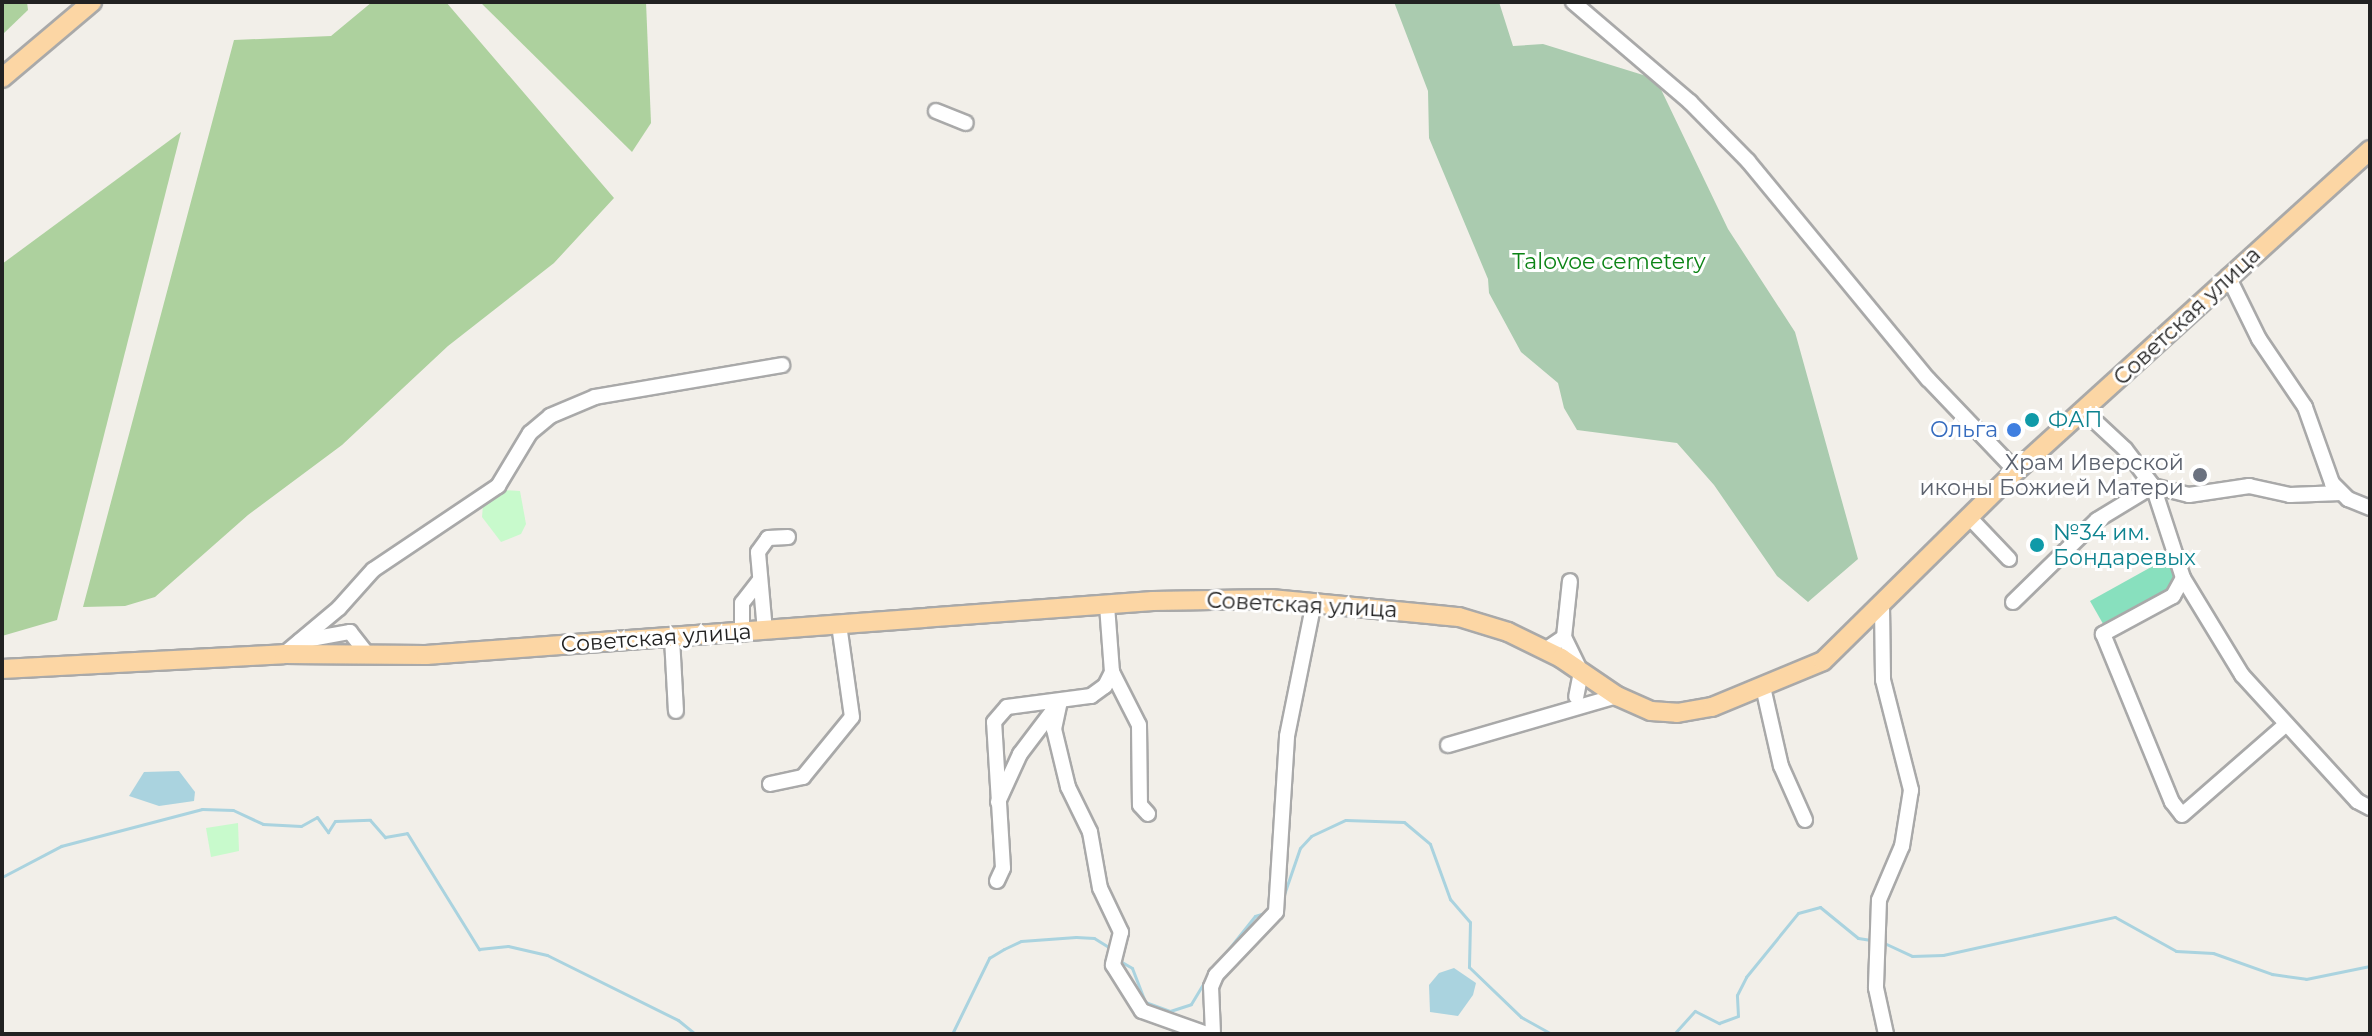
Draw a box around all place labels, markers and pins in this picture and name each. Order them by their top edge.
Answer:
place label: ФАП [2048,407,2102,433]
marker: ФАП [2023,411,2041,429]
place label: Ольга [1930,417,1998,443]
marker: Ольга [2005,421,2023,439]
place label: Храм Иверской иконы Божией Матери [1919,449,2184,500]
marker: Храм Иверской иконы Божией Матери [2191,466,2209,484]
place label: №34 им. Бондаревых [2053,519,2196,570]
marker: №34 им. Бондаревых [2028,536,2046,554]

